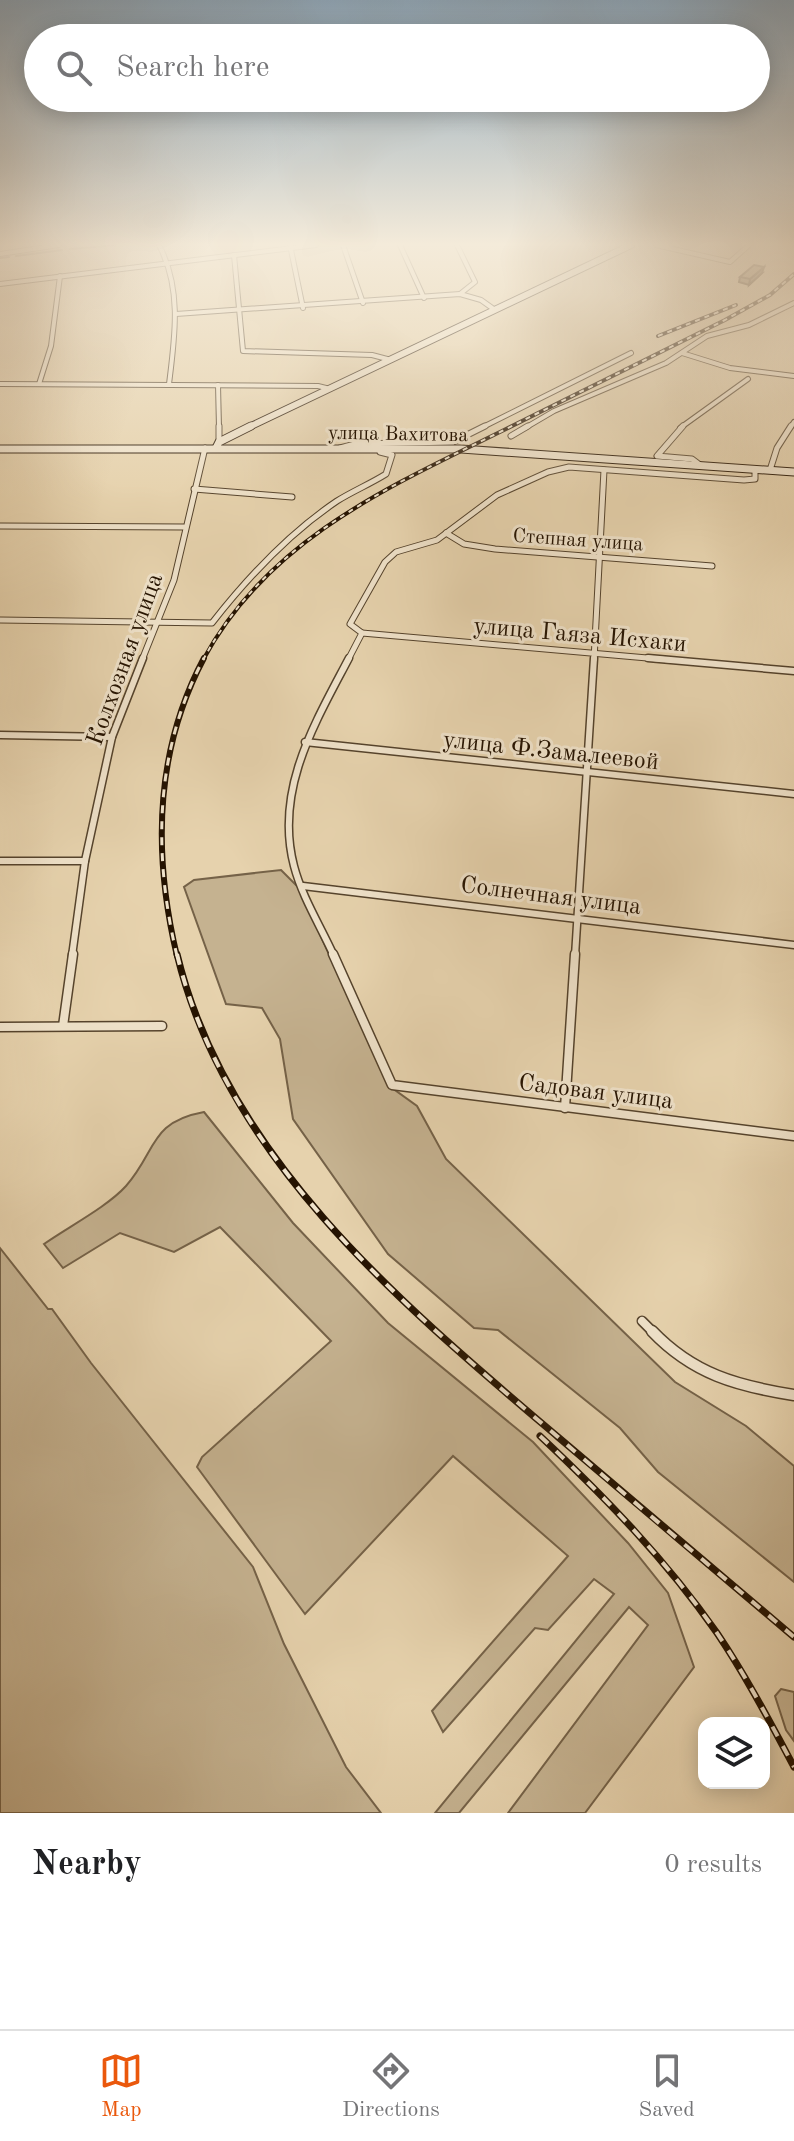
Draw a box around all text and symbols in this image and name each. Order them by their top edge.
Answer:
search box [24,24,770,112]
icon: search [52,46,96,90]
text: Search here [116,53,270,83]
street label: улица Вахитова [328,424,468,446]
street label: Степная улица [512,526,644,556]
street label: Колхозная улица [84,570,168,749]
street label: улица Гаяза Исхаки [472,615,687,657]
street label: улица Ф.Замалеевой [442,729,660,775]
street label: Солнечная улица [459,874,643,920]
street label: Садовая улица [517,1072,675,1114]
map controls [698,1717,770,1789]
button: layers [698,1717,770,1789]
text: Nearby [32,1848,142,1882]
text: 0 results [664,1852,762,1878]
tab: Map [99,2049,143,2124]
tab: Directions [342,2049,440,2124]
tab: Saved [639,2049,695,2124]

